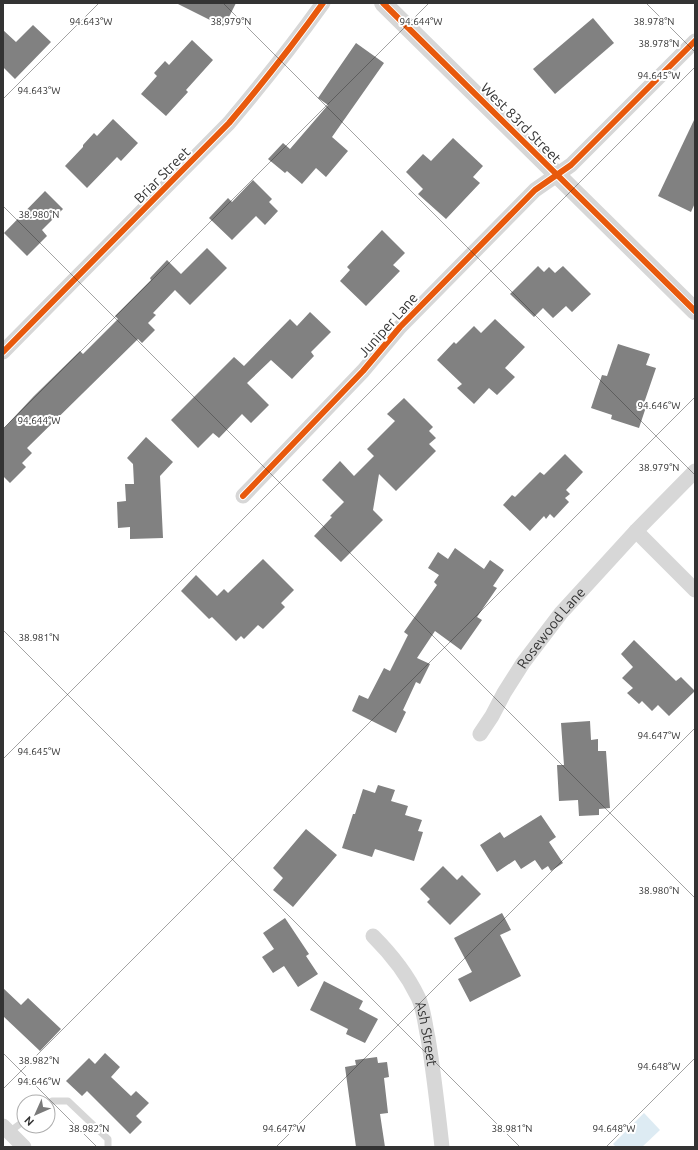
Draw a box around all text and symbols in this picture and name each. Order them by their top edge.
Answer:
text: 94.643°W [69,16,113,27]
text: 38.979°N [210,16,252,27]
text: 94.644°W [399,16,443,27]
text: 38.978°N [633,16,675,27]
text: 38.978°N [638,38,680,49]
text: 94.645°W [637,70,681,81]
street label: West 83rd Street [478,80,565,167]
text: 94.643°W [17,85,61,96]
street label: Briar Street [131,143,194,206]
text: 38.980°N [18,209,60,220]
street label: Juniper Lane [355,290,421,360]
text: 94.646°W [637,400,681,411]
text: 94.644°W [17,415,61,426]
text: 38.979°N [638,462,680,473]
street label: Rosewood Lane [514,584,588,671]
text: 38.981°N [18,632,60,643]
text: 94.647°W [637,730,681,741]
text: 94.645°W [17,746,61,757]
text: 38.980°N [638,885,680,896]
street label: Ash Street [412,999,440,1068]
text: 38.982°N [18,1055,60,1066]
text: 94.648°W [637,1061,681,1072]
text: 94.646°W [17,1076,61,1087]
north arrow [16,1094,56,1134]
text: N [22,1114,36,1128]
text: 38.982°N [68,1123,110,1134]
text: 94.647°W [262,1123,306,1134]
text: 38.981°N [491,1123,533,1134]
text: 94.648°W [592,1123,636,1134]

